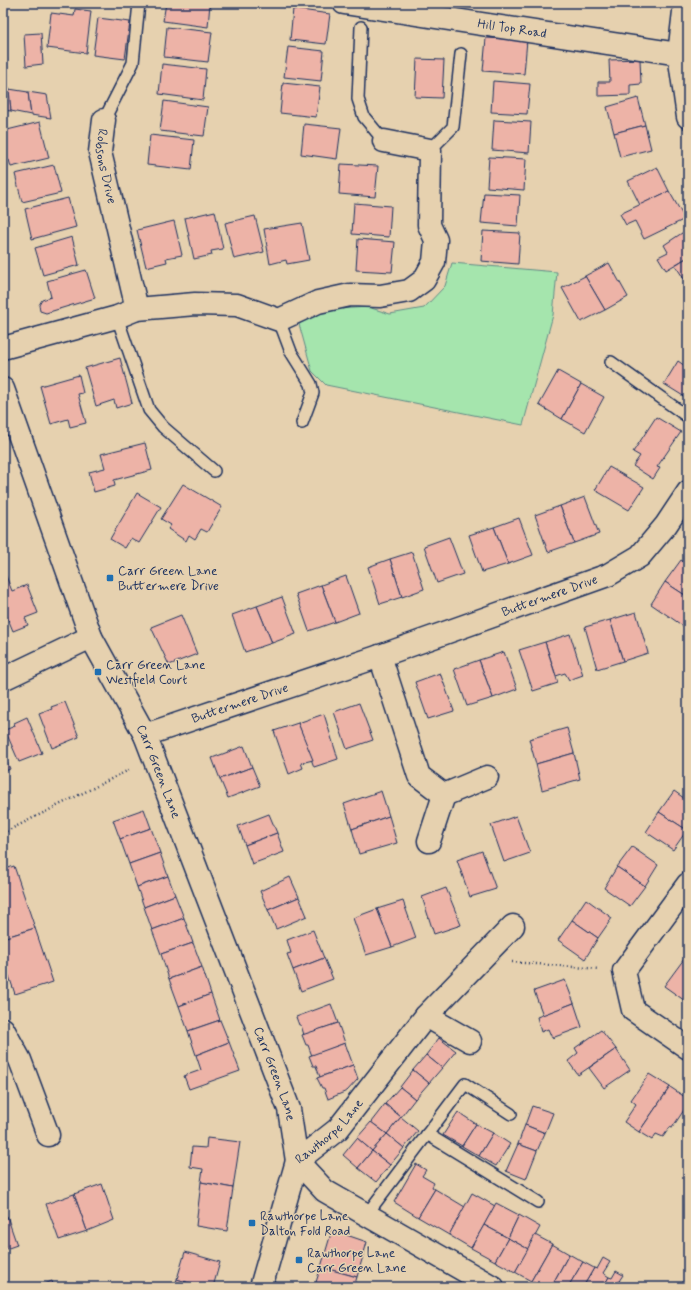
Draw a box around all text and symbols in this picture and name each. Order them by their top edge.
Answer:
street label: Hill Top Road [476,15,548,42]
street label: Robsons Drive [91,128,120,206]
place label: Carr Green Lane Buttermere Drive [118,563,219,595]
street label: Buttermere Drive [499,571,600,621]
marker: Carr Green Lane Buttermere Drive [105,573,115,583]
place label: Carr Green Lane Westfield Court [106,657,205,689]
marker: Carr Green Lane Westfield Court [93,667,103,677]
street label: Buttermere Drive [189,679,291,727]
street label: Carr Green Lane [132,721,185,821]
street label: Carr Green Lane [250,1024,299,1122]
street label: Rawthorpe Lane [292,1095,367,1168]
place label: Rawthorpe Lane Dalton Fold Road [260,1208,350,1240]
marker: Rawthorpe Lane Dalton Fold Road [247,1218,257,1228]
place label: Rawthorpe Lane Carr Green Lane [307,1245,406,1277]
marker: Rawthorpe Lane Carr Green Lane [294,1255,304,1265]

